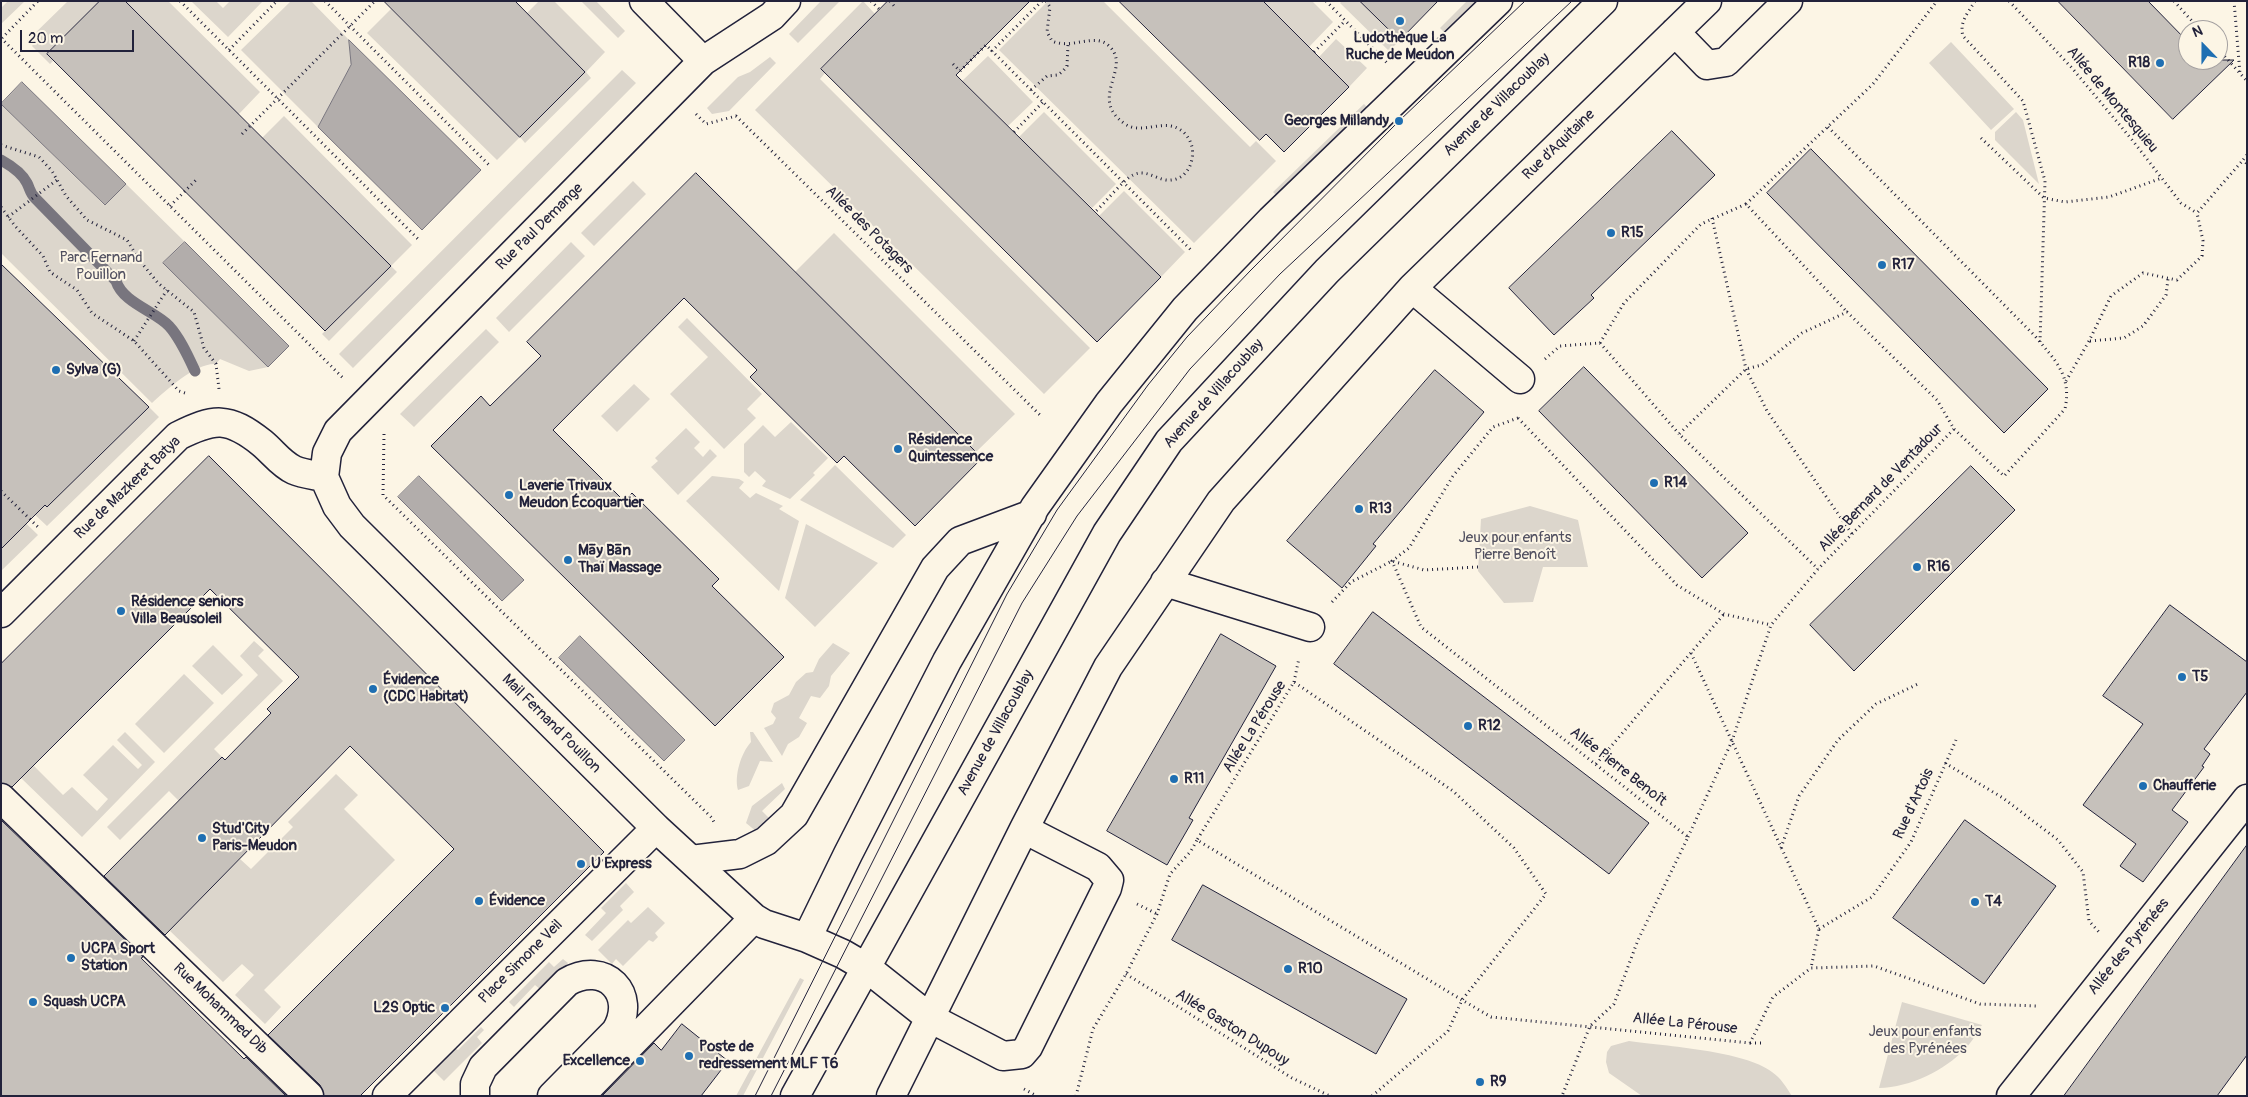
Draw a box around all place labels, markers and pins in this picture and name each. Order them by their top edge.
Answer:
marker: Ludothèque La Ruche de Meudon [1394,15,1406,27]
place label: Ludothèque La Ruche de Meudon [1346,29,1454,64]
place label: R18 [2128,54,2150,72]
marker: R18 [2154,57,2166,69]
place label: Georges Millandy [1284,112,1389,130]
marker: Georges Millandy [1393,115,1405,127]
place label: R15 [1621,224,1644,242]
marker: R15 [1605,227,1617,239]
place label: R17 [1892,256,1914,274]
marker: R17 [1876,259,1888,271]
place label: Sylva (G) [66,361,122,379]
marker: Sylva (G) [50,364,62,376]
place label: Résidence Quintessence [908,431,993,466]
marker: Résidence Quintessence [892,443,904,455]
place label: R14 [1664,474,1687,492]
place label: Laverie Trivaux Meudon Écoquartier [519,477,644,512]
marker: R14 [1648,477,1660,489]
marker: Laverie Trivaux Meudon Écoquartier [503,489,515,501]
place label: R13 [1369,500,1392,518]
marker: R13 [1353,503,1365,515]
place label: Māy Bān Thaï Massage [578,542,661,577]
marker: Māy Bān Thaï Massage [562,554,574,566]
place label: R16 [1927,558,1950,576]
marker: R16 [1911,561,1923,573]
place label: Résidence seniors Villa Beausoleil [131,593,243,628]
marker: Résidence seniors Villa Beausoleil [115,605,127,617]
place label: T5 [2192,668,2208,686]
place label: Évidence (CDC Habitat) [383,671,469,706]
marker: T5 [2176,671,2188,683]
marker: Évidence (CDC Habitat) [367,683,379,695]
place label: R12 [1478,717,1501,735]
marker: R12 [1462,720,1474,732]
place label: R11 [1184,770,1204,788]
marker: R11 [1168,773,1180,785]
place label: Chaufferie [2153,777,2216,795]
marker: Chaufferie [2137,780,2149,792]
place label: Stud'City Paris-Meudon [212,820,297,855]
marker: Stud'City Paris-Meudon [196,832,208,844]
place label: U Express [591,855,652,873]
marker: U Express [575,858,587,870]
place label: Évidence [489,892,545,910]
place label: T4 [1985,893,2002,911]
marker: Évidence [473,895,485,907]
marker: T4 [1969,896,1981,908]
place label: UCPA Sport Station [81,940,155,975]
marker: UCPA Sport Station [65,952,77,964]
place label: R10 [1298,960,1323,978]
marker: R10 [1282,963,1294,975]
place label: Squash UCPA [43,993,126,1011]
marker: Squash UCPA [27,996,39,1008]
place label: L2S Optic [373,999,435,1017]
marker: L2S Optic [439,1002,451,1014]
place label: Poste de redressement MLF T6 [699,1038,839,1073]
marker: Poste de redressement MLF T6 [683,1050,695,1062]
place label: Excellence [563,1052,630,1070]
marker: Excellence [634,1055,646,1067]
place label: R9 [1490,1073,1506,1091]
marker: R9 [1474,1076,1486,1088]

